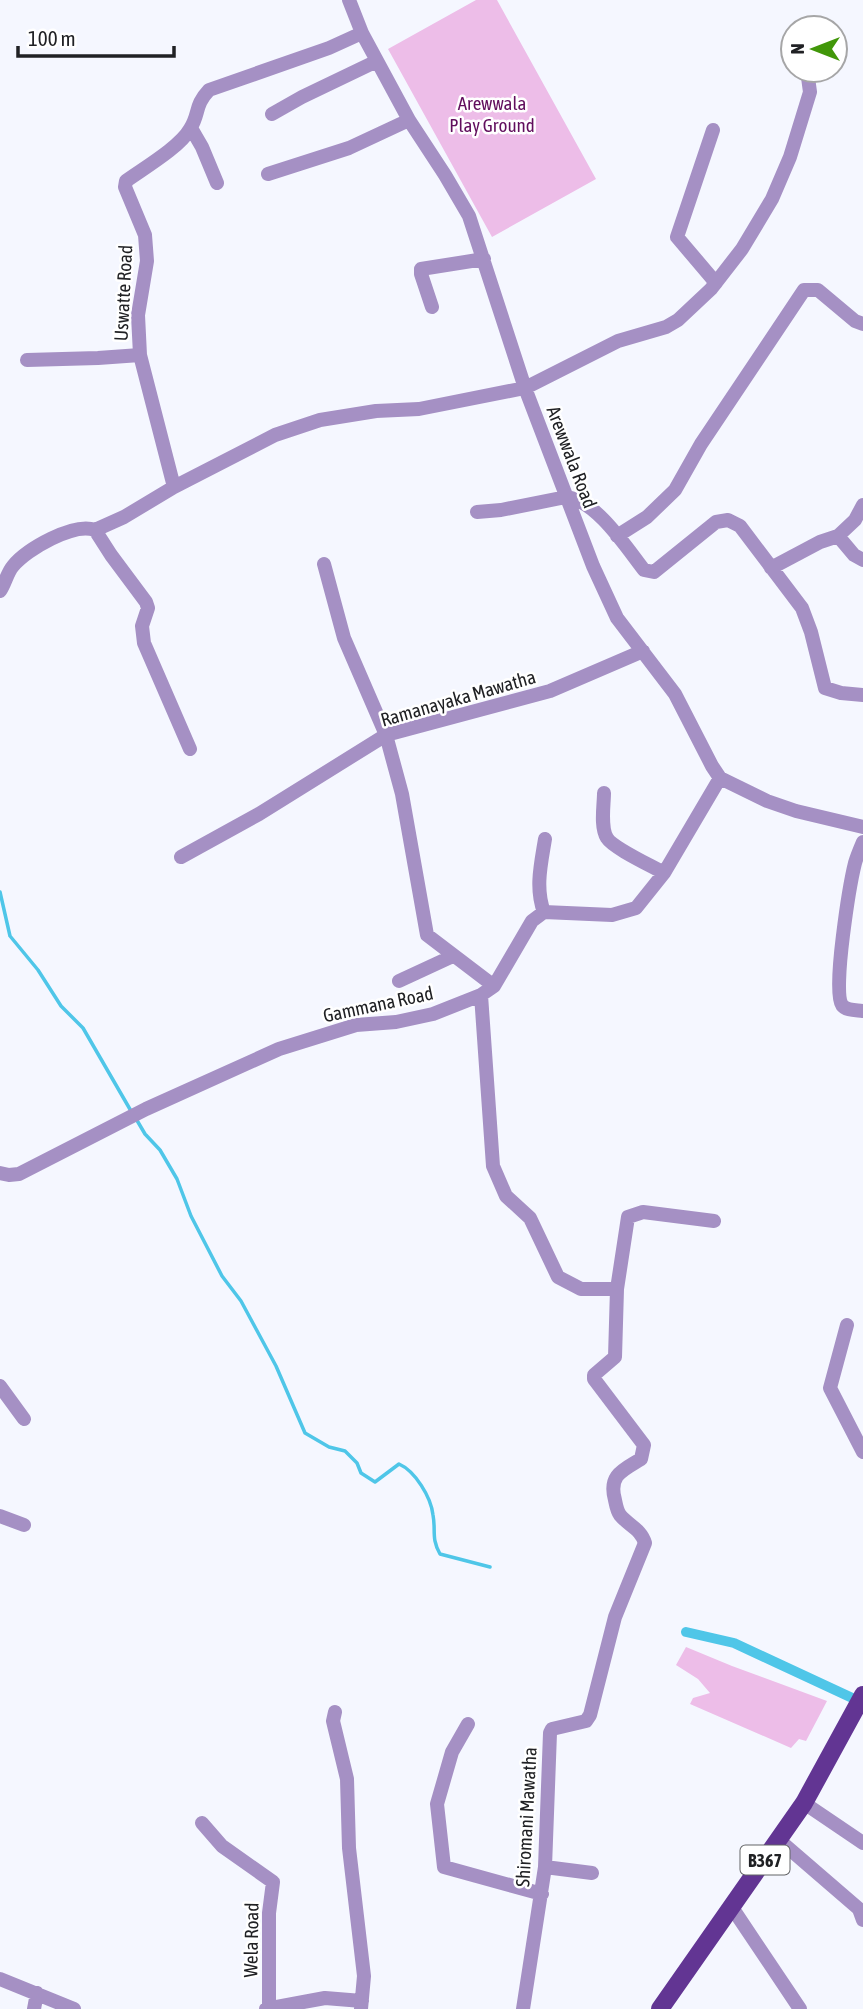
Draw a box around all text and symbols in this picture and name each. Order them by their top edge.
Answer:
scale bar [18,14,173,58]
north arrow [779,14,849,84]
text: 100 m [28,26,76,50]
text: N [786,43,808,55]
park label: Arewwala Play Ground [449,92,535,136]
street label: Uswatte Road [109,244,137,342]
street label: Arewwala Road [542,403,602,511]
street label: Ramanayaka Mawatha [378,665,538,731]
street label: Gammana Road [321,982,435,1026]
street label: Shiromani Mawatha [511,1747,541,1887]
road number: B367 [740,1846,790,1874]
street label: Wela Road [239,1903,263,1977]

